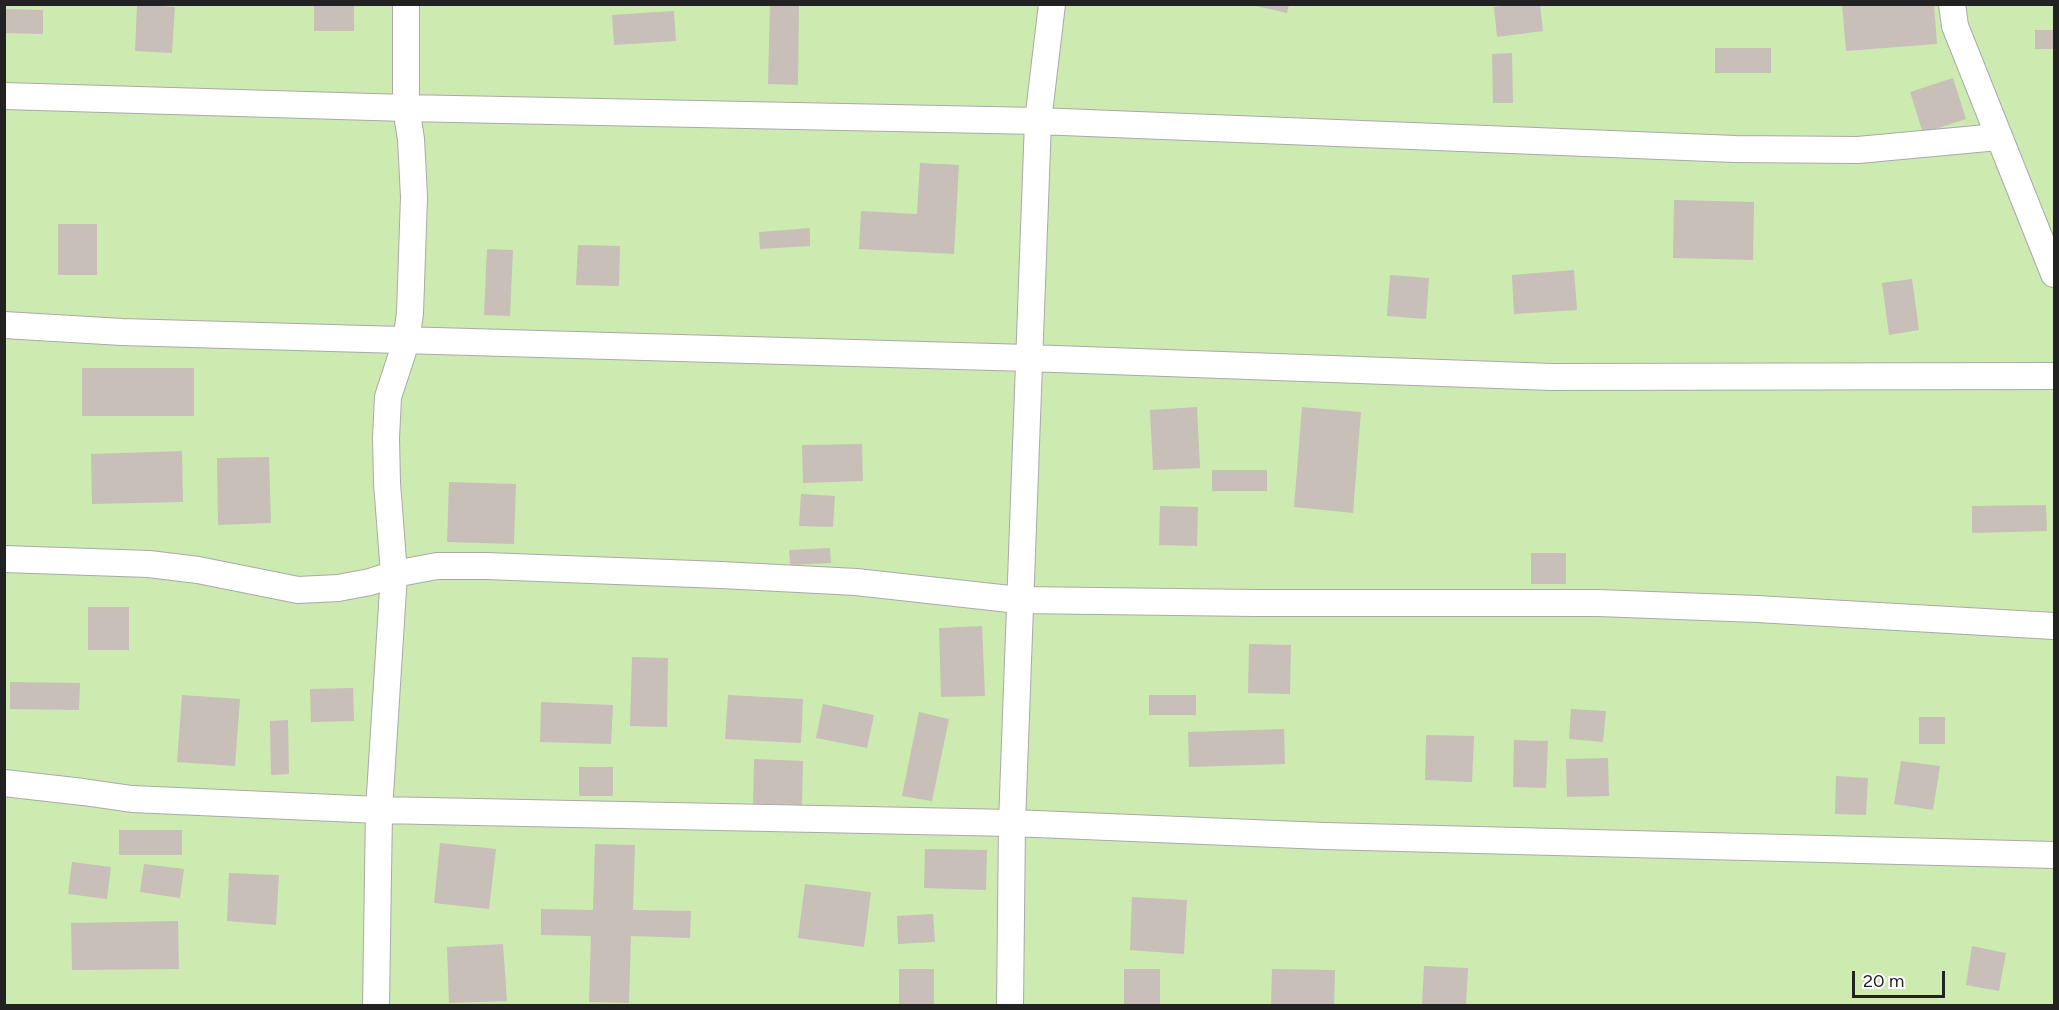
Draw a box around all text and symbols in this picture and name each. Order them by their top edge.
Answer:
scale bar [1855,959,1948,997]
text: 20 m [1863,970,1904,992]

